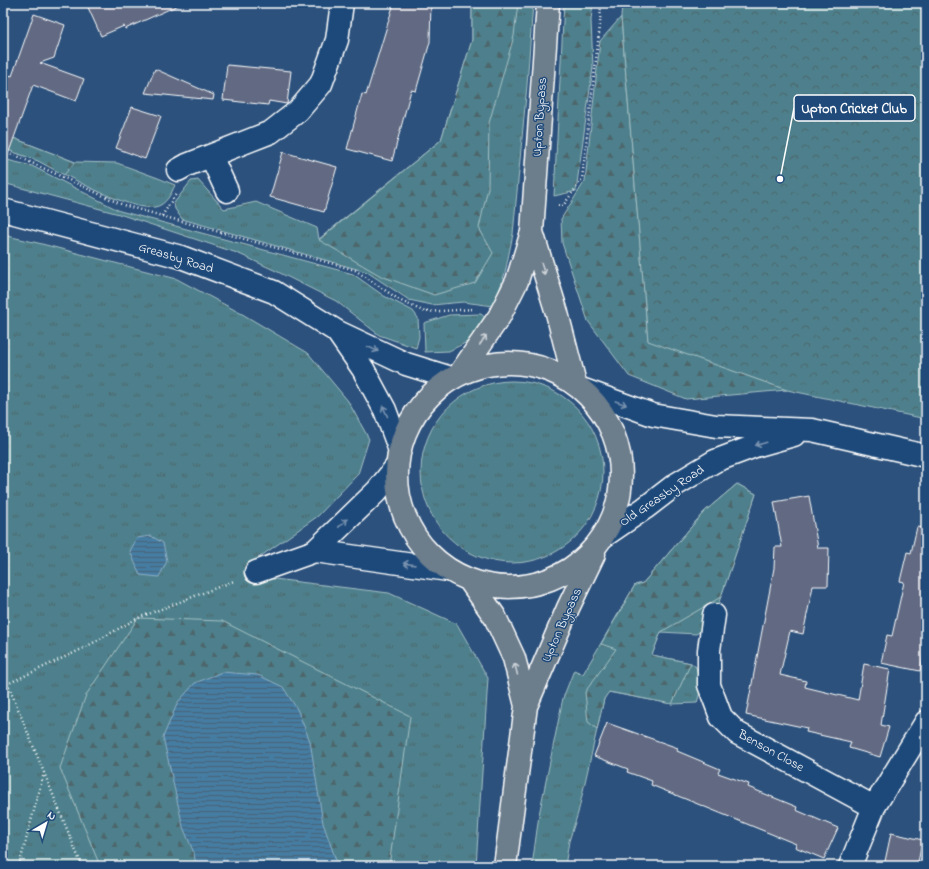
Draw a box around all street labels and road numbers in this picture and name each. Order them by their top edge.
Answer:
street label: Upton Bypass [528,76,553,157]
street label: Greasby Road [136,238,216,280]
street label: Old Greasby Road [616,460,709,532]
street label: Upton Bypass [537,585,588,666]
street label: Benson Close [734,725,807,777]

